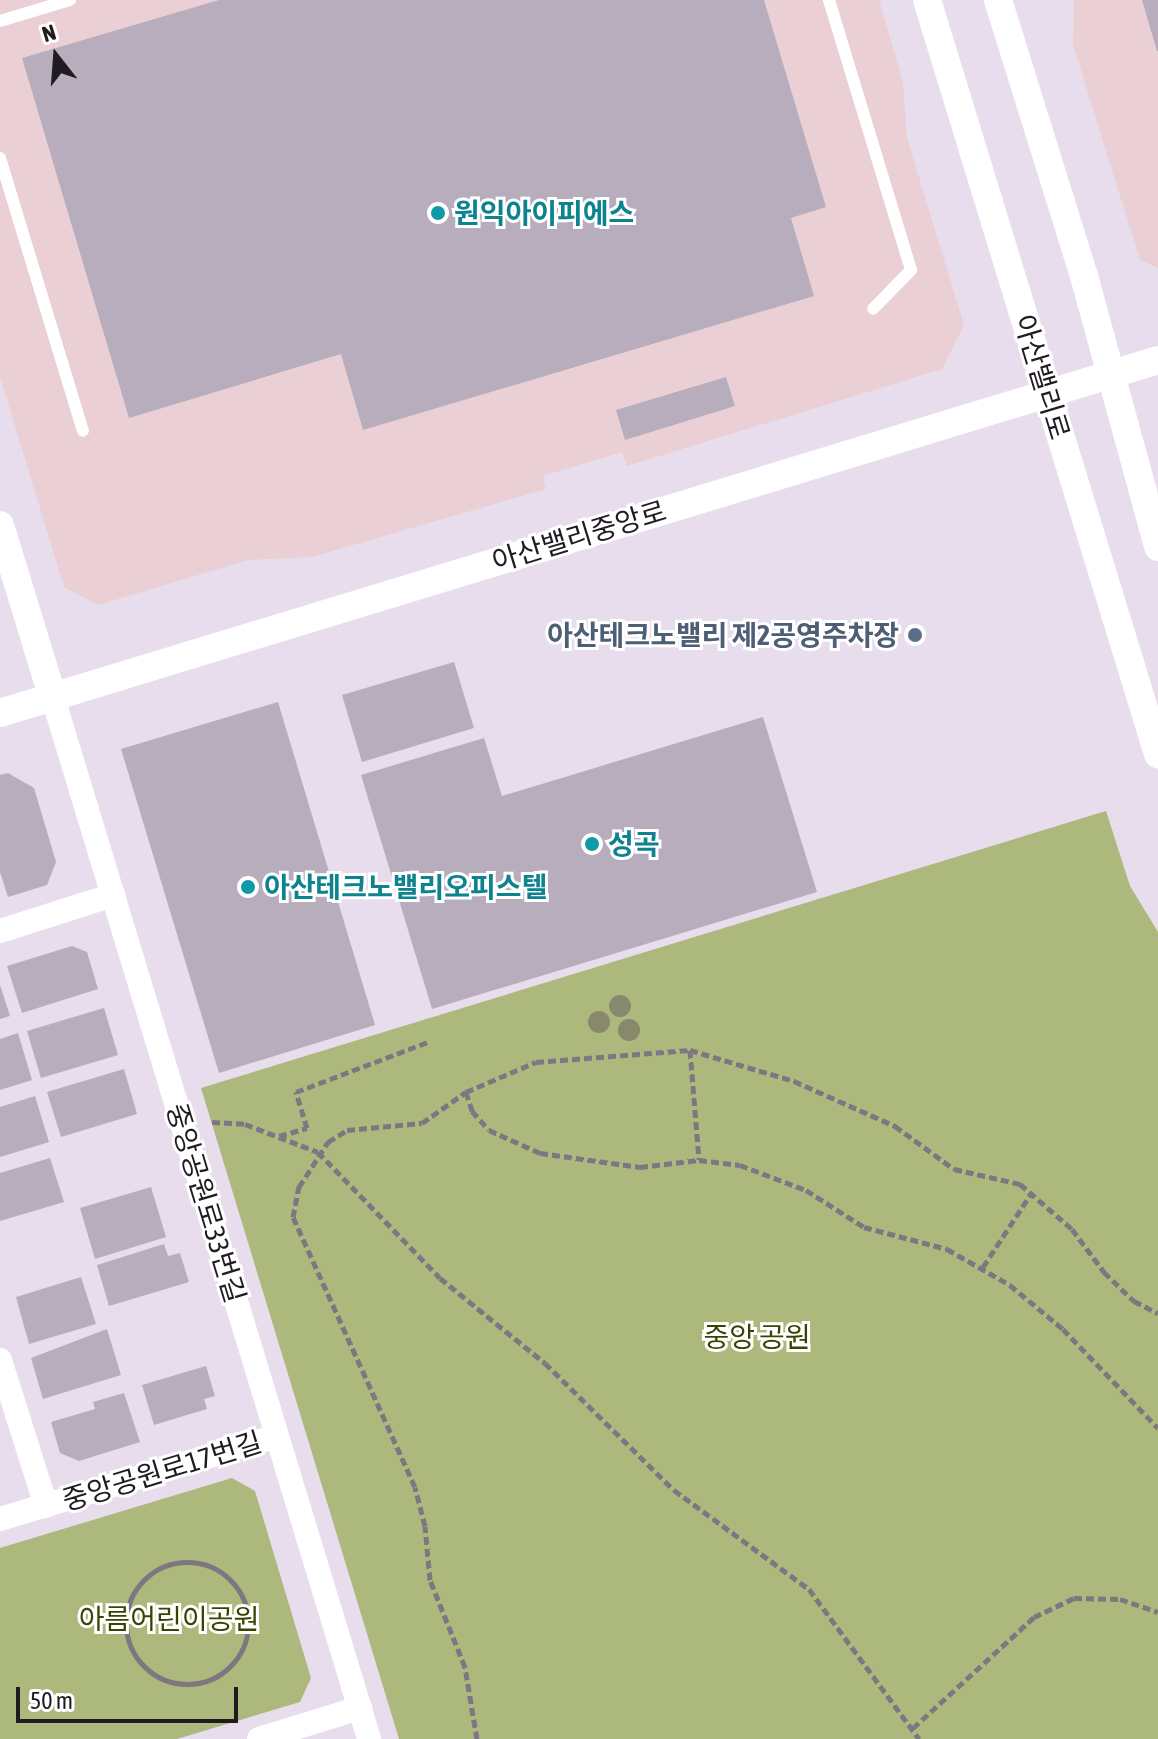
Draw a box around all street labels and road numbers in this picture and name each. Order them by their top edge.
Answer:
street label: 아산밸리로 [1007,311,1077,443]
street label: 아산밸리중앙로 [488,494,670,578]
street label: 중앙공원로33번길 [160,1099,252,1307]
street label: 중앙공원로17번길 [58,1425,266,1517]

